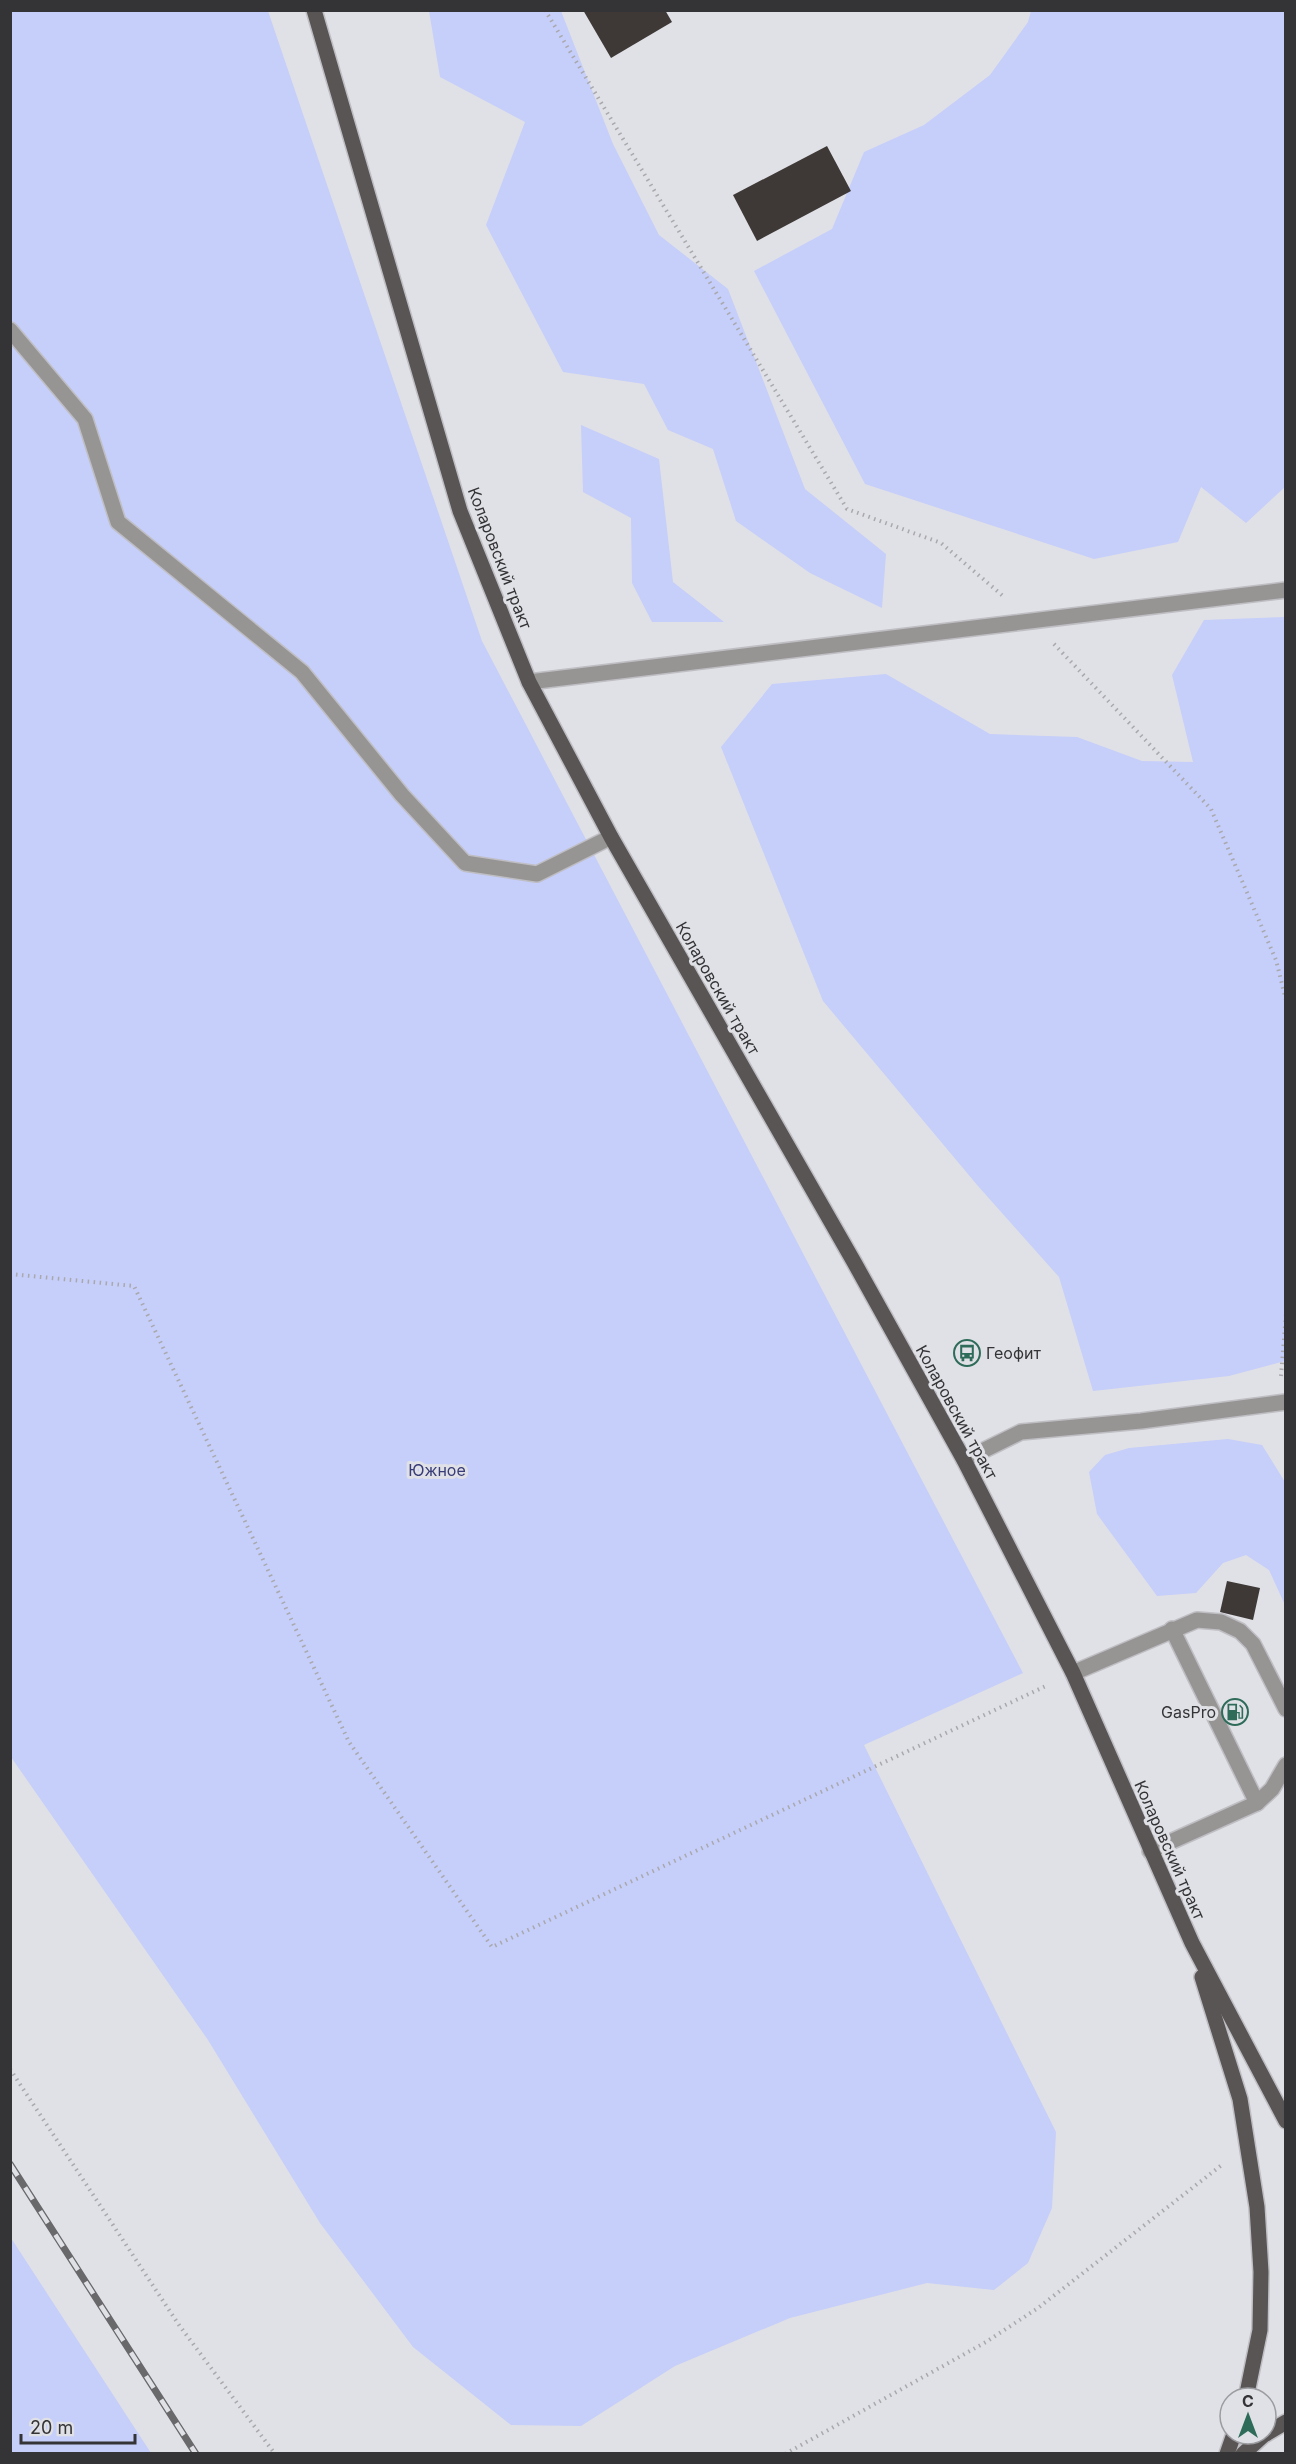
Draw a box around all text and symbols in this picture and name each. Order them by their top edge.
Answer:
street label: Коларовский тракт [464,484,536,632]
street label: Коларовский тракт [672,918,765,1059]
bus stop icon: Геофит [952,1338,982,1368]
street label: Коларовский тракт [912,1341,1002,1483]
place label: Геофит [986,1343,1041,1363]
park label: Южное [408,1460,466,1480]
fuel station icon: GasPro [1220,1697,1250,1727]
place label: GasPro [1161,1702,1216,1722]
street label: Коларовский тракт [1130,1777,1210,1923]
north arrow [1218,2386,1278,2446]
text: С [1242,2391,1254,2411]
scale bar [21,2407,135,2445]
text: 20 m [30,2417,73,2438]

